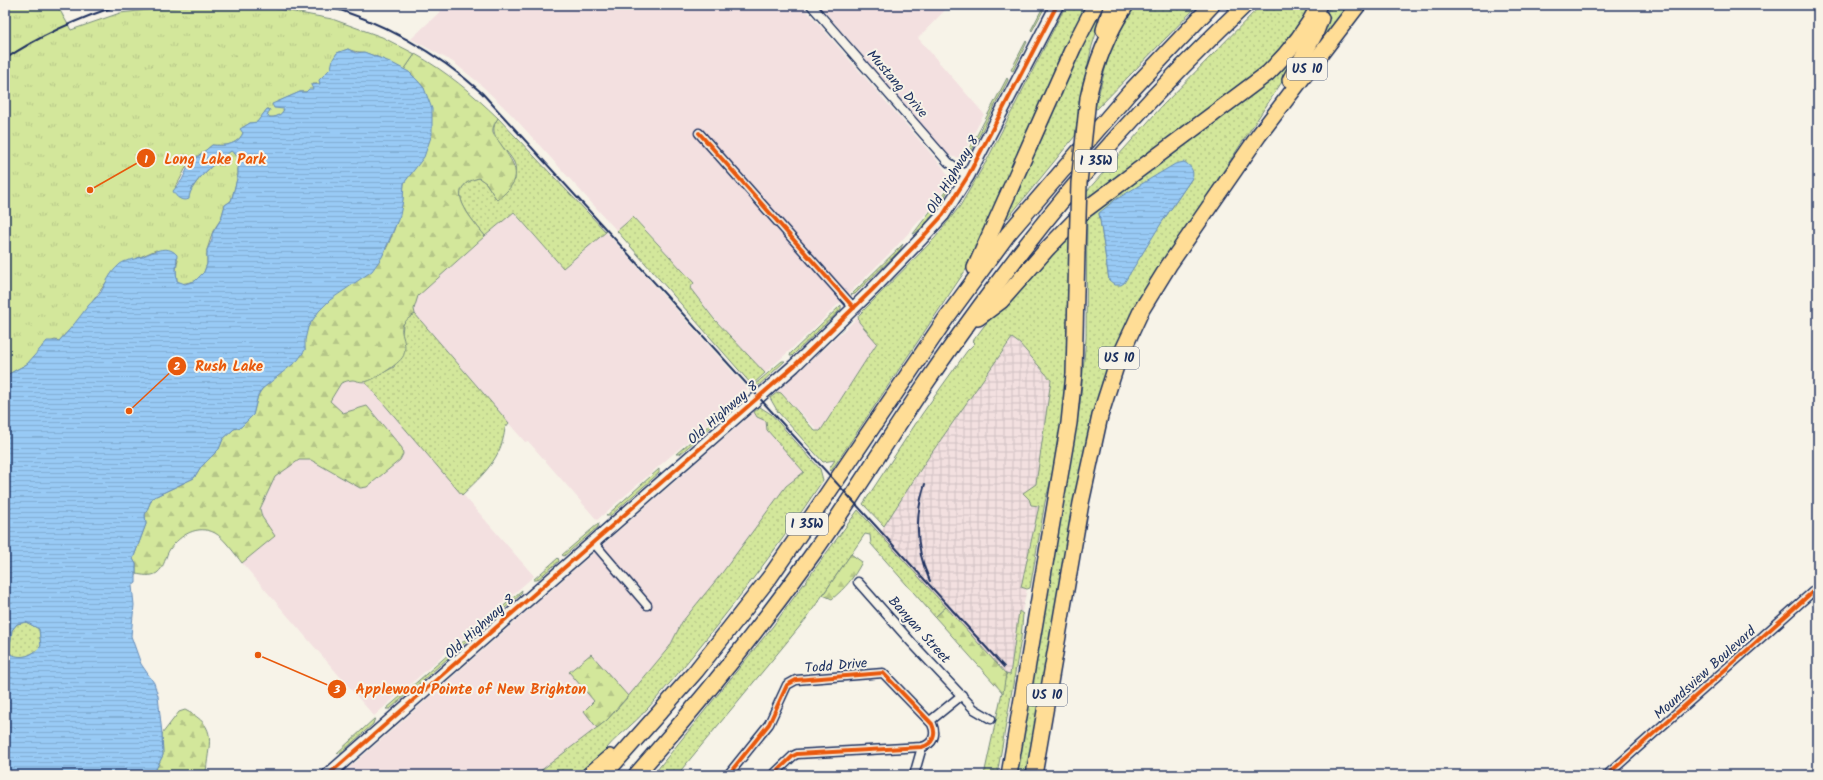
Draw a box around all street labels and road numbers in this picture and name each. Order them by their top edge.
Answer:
street label: Mustang Drive [861,45,934,124]
road number: US 10 [1287,58,1327,80]
street label: Old Highway 8 [921,131,985,218]
road number: I 35W [1075,150,1117,172]
road number: US 10 [1099,347,1139,369]
street label: Old Highway 8 [683,375,764,450]
road number: I 35W [786,513,828,535]
street label: Old Highway 8 [440,589,521,665]
street label: Banyan Street [882,591,956,669]
street label: Moundsview Boulevard [1649,620,1762,725]
street label: Todd Drive [804,652,869,680]
road number: US 10 [1027,684,1067,706]

